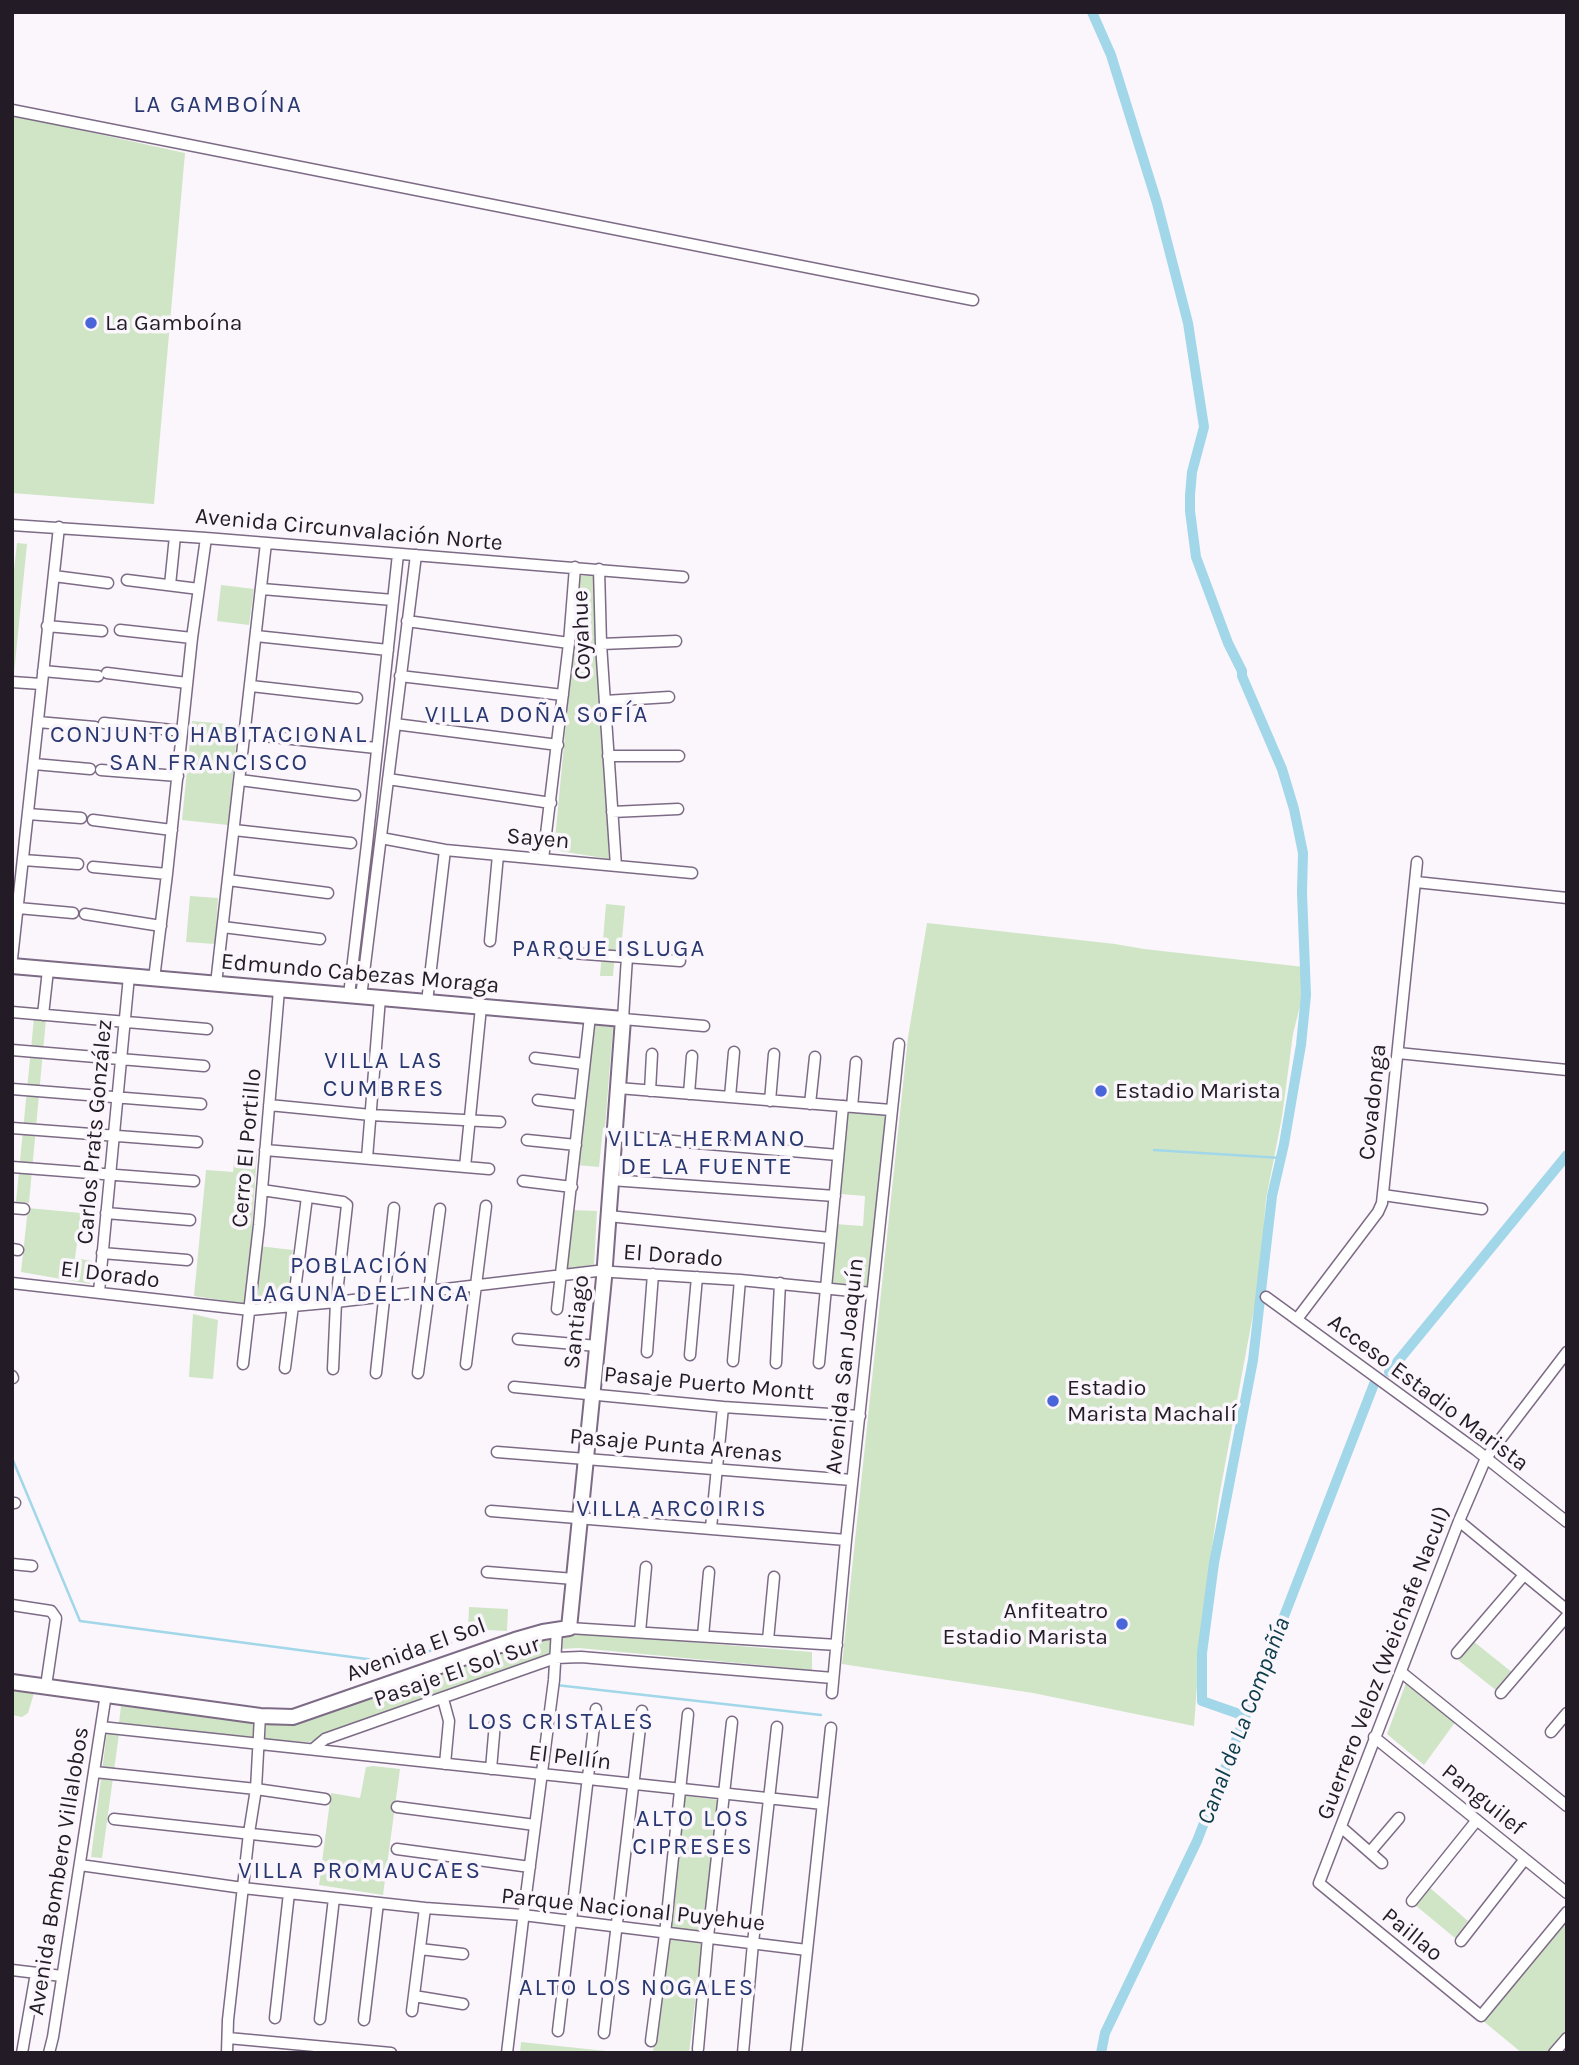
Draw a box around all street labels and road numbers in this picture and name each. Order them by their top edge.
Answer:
street label: Avenida Circunvalación Norte [194,503,504,557]
street label: Coyahue [567,590,597,680]
street label: Sayen [505,823,571,855]
street label: Edmundo Cabezas Moraga [220,948,500,1000]
street label: Carlos Prats González [71,1018,119,1246]
street label: Covadonga [1353,1043,1393,1161]
street label: Cerro El Portillo [226,1067,268,1229]
street label: El Dorado [622,1239,724,1273]
street label: El Dorado [59,1255,161,1295]
street label: Avenida San Joaquín [820,1257,870,1475]
street label: Santiago [558,1274,596,1370]
street label: Acceso Estadio Marista [1322,1308,1534,1478]
street label: Pasaje Puerto Montt [603,1361,815,1407]
street label: Pasaje Punta Arenas [568,1423,784,1469]
street label: Guerrero Veloz (Weichafe Nacul) [1311,1502,1457,1824]
street label: Avenida El Sol [343,1612,489,1688]
street label: Pasaje El Sol Sur [370,1631,544,1713]
street label: Avenida Bombero Villalobos [23,1725,95,2017]
street label: El Pellín [527,1739,613,1777]
street label: Panguilef [1436,1758,1530,1842]
street label: Parque Nacional Puyehue [500,1882,766,1938]
street label: Paillao [1376,1902,1448,1968]

